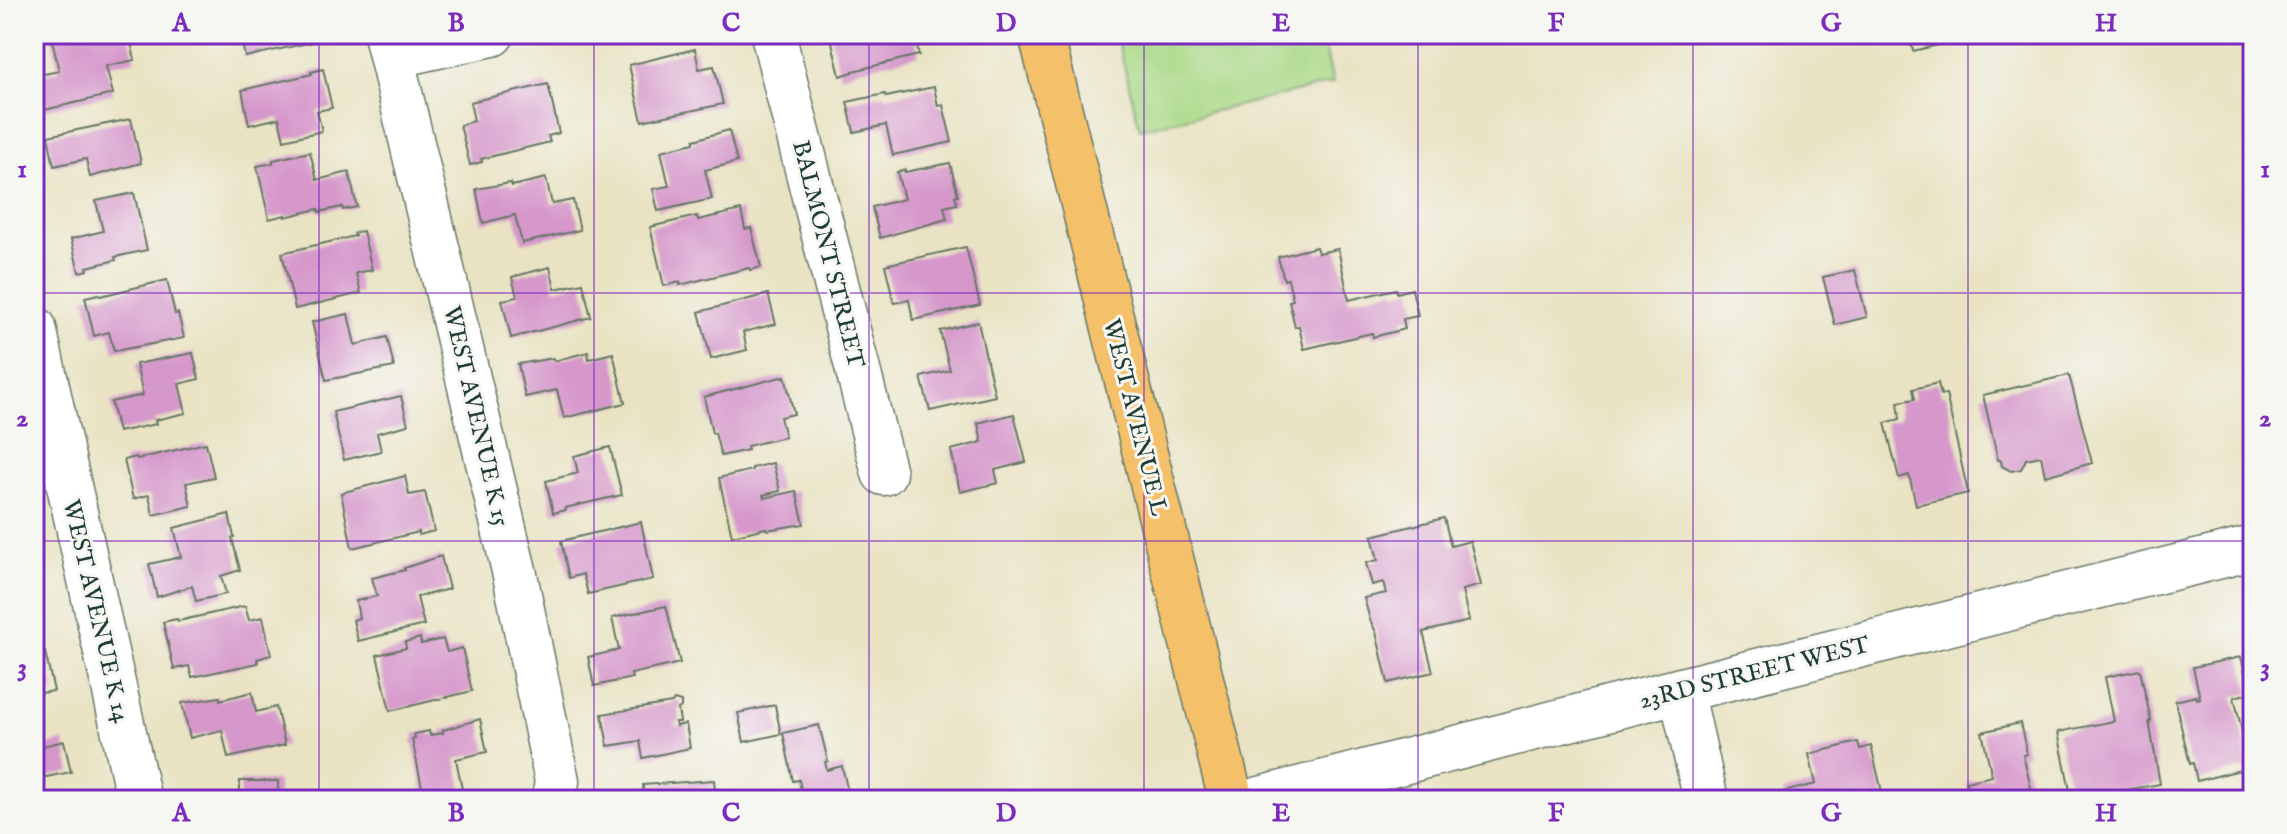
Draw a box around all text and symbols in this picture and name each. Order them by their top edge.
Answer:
text: A [171,7,191,40]
text: B [447,7,465,40]
text: C [722,7,741,40]
text: D [996,7,1017,40]
text: E [1272,7,1290,40]
text: F [1548,7,1565,40]
text: G [1821,7,1842,40]
text: H [2095,7,2117,40]
street label: BALMONT STREET [784,137,871,372]
text: 1 [17,153,27,186]
text: 1 [2260,153,2270,186]
street label: WEST AVENUE K 15 [435,303,516,530]
street label: WEST AVENUE L [1095,316,1174,520]
text: 2 [16,402,28,435]
text: 2 [2259,402,2271,435]
street label: WEST AVENUE K 14 [55,497,136,726]
street label: 23RD STREET WEST [1636,630,1873,717]
text: 3 [17,651,27,684]
text: 3 [2260,651,2270,684]
text: A [171,797,191,830]
text: B [447,797,465,830]
text: C [722,797,741,830]
text: D [996,797,1017,830]
text: E [1272,797,1290,830]
text: F [1548,797,1565,830]
text: G [1821,797,1842,830]
text: H [2095,797,2117,830]

